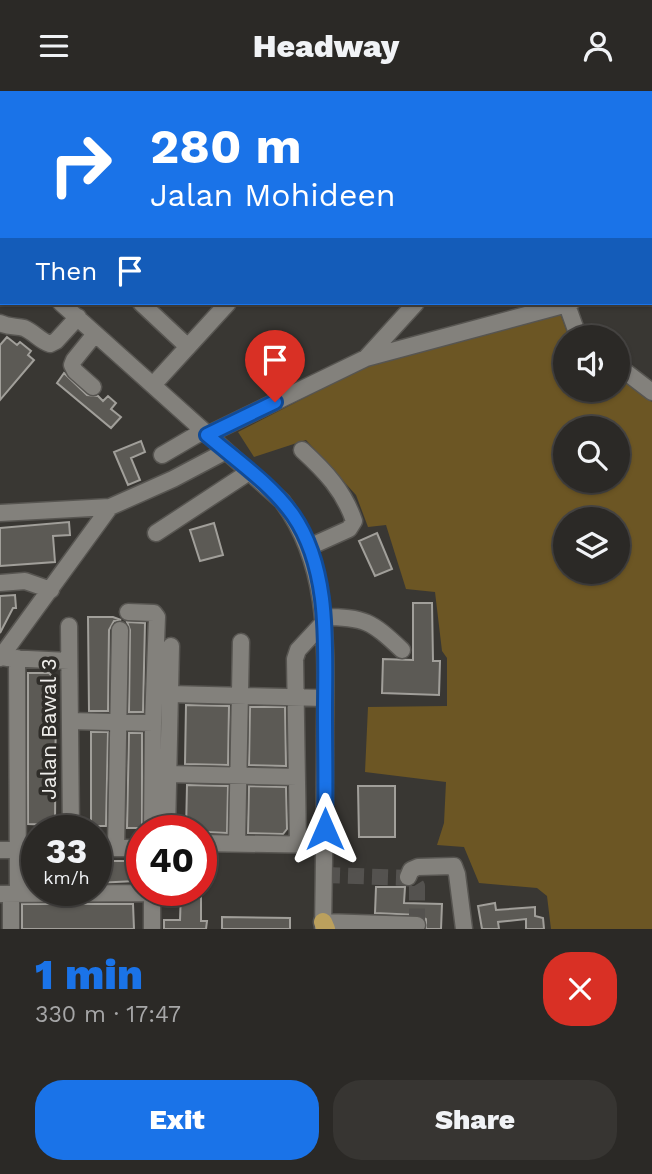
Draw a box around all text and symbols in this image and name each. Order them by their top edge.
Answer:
icon: menu [35,27,73,65]
text: Headway [253,27,399,65]
icon: person [579,27,617,65]
text: 280 m [150,117,302,175]
icon: right [35,119,126,210]
text: Jalan Mohideen [150,176,396,214]
icon: arrive [111,252,149,290]
text: Then [35,256,97,286]
map controls [553,325,630,584]
button: sound [553,325,630,402]
pin [245,330,305,402]
icon: arrive [256,341,294,379]
button: search [553,416,630,493]
button: layers [553,507,630,584]
street label: Jalan Bawal 3 [36,658,61,800]
position arrow [288,792,362,866]
speed limit sign: 40 [126,815,217,906]
text: 33 [46,830,87,872]
text: km/h [43,867,90,888]
text: 1 min [35,950,143,999]
button: close [543,952,617,1026]
text: 330 m · 17:47 [35,1001,181,1028]
button: Exit [35,1080,319,1160]
button: Share [333,1080,617,1160]

